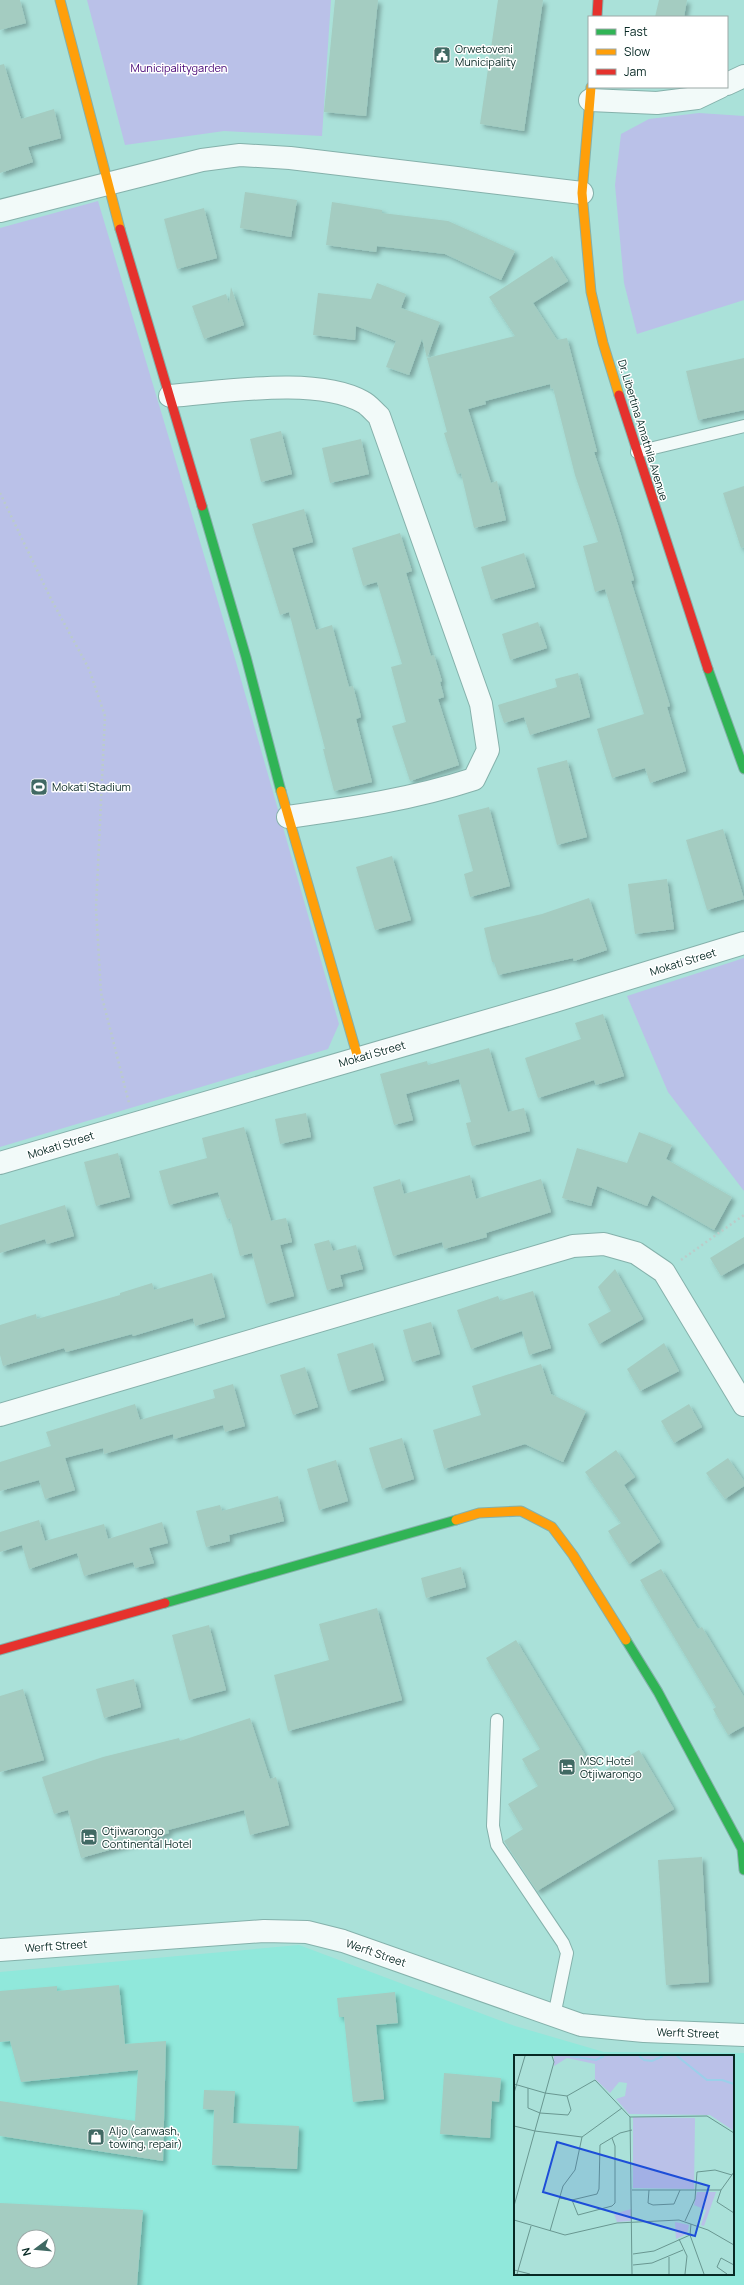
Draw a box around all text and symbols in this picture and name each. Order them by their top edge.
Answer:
legend [588,16,728,88]
text: Fast [624,23,648,40]
place label: Orwetoveni Municipality [455,41,516,69]
text: Slow [624,43,650,60]
public building icon: Orwetoveni Municipality [432,45,452,65]
park label: Municipalitygarden [131,60,227,75]
text: Jam [624,63,646,80]
street label: Dr. Libertina Amathila Avenue [615,357,672,503]
sports icon: Mokati Stadium [29,777,49,797]
place label: Mokati Stadium [52,779,131,794]
street label: Mokati Street [648,944,718,979]
street label: Mokati Street [337,1037,407,1070]
street label: Mokati Street [26,1127,96,1162]
place label: MSC Hotel Otjiwarongo [580,1753,642,1781]
hotel icon: MSC Hotel Otjiwarongo [557,1757,577,1777]
place label: Otjiwarongo Continental Hotel [102,1823,192,1851]
hotel icon: Otjiwarongo Continental Hotel [79,1827,99,1847]
street label: Werft Street [344,1935,408,1970]
street label: Werft Street [24,1936,88,1955]
street label: Werft Street [656,2024,720,2041]
inset map [514,2055,734,2275]
place label: Aljo (carwash, towing, repair) [109,2123,182,2151]
shop icon: Aljo (carwash, towing, repair) [86,2127,106,2147]
north arrow [16,2229,56,2269]
text: N [18,2246,34,2258]

